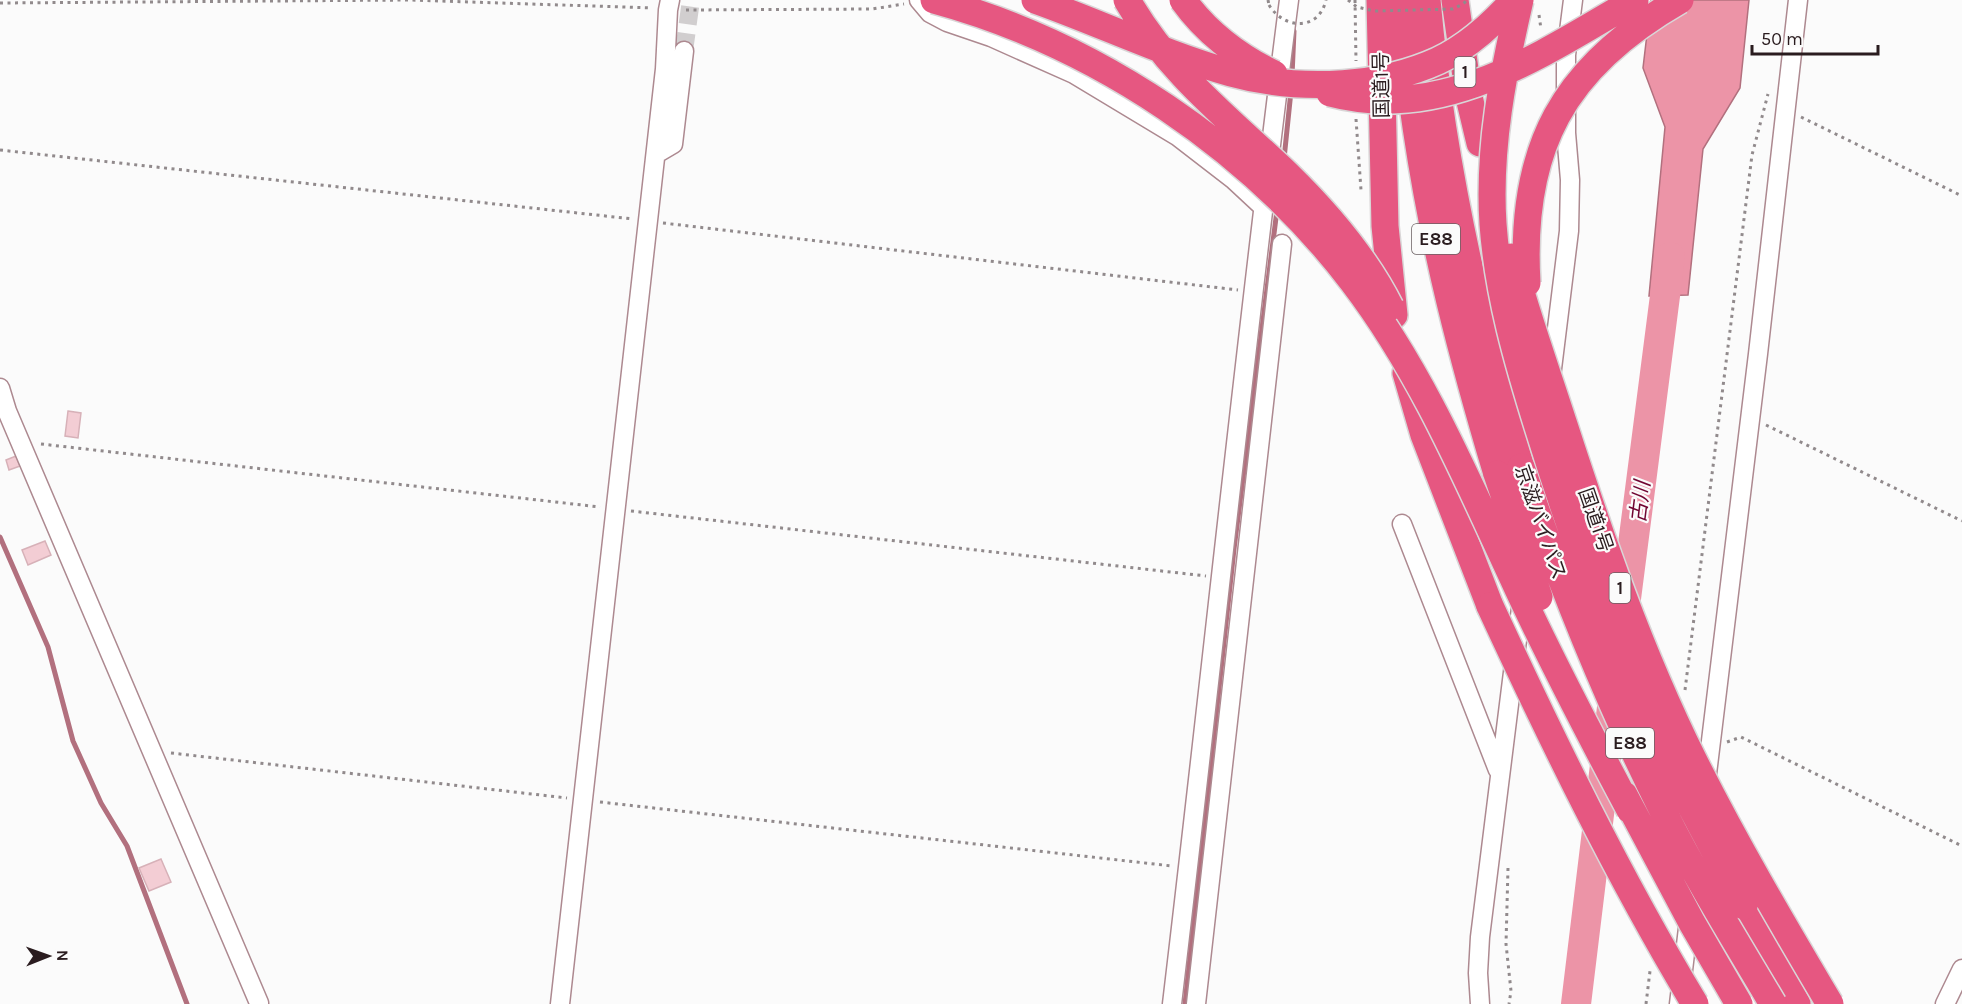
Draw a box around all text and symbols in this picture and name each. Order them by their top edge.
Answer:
scale bar [1752,18,1878,56]
text: 50 m [1761,28,1803,50]
street label: 国道1号 [1369,51,1394,118]
road number: 1 [1454,57,1476,87]
road number: E88 [1412,224,1460,254]
street label: 京滋バイパス [1510,462,1571,582]
water label: 古川 [1626,478,1655,524]
street label: 国道1号 [1574,485,1617,555]
road number: 1 [1610,573,1630,603]
road number: E88 [1606,728,1654,758]
north arrow [18,926,78,986]
text: N [53,950,72,962]

